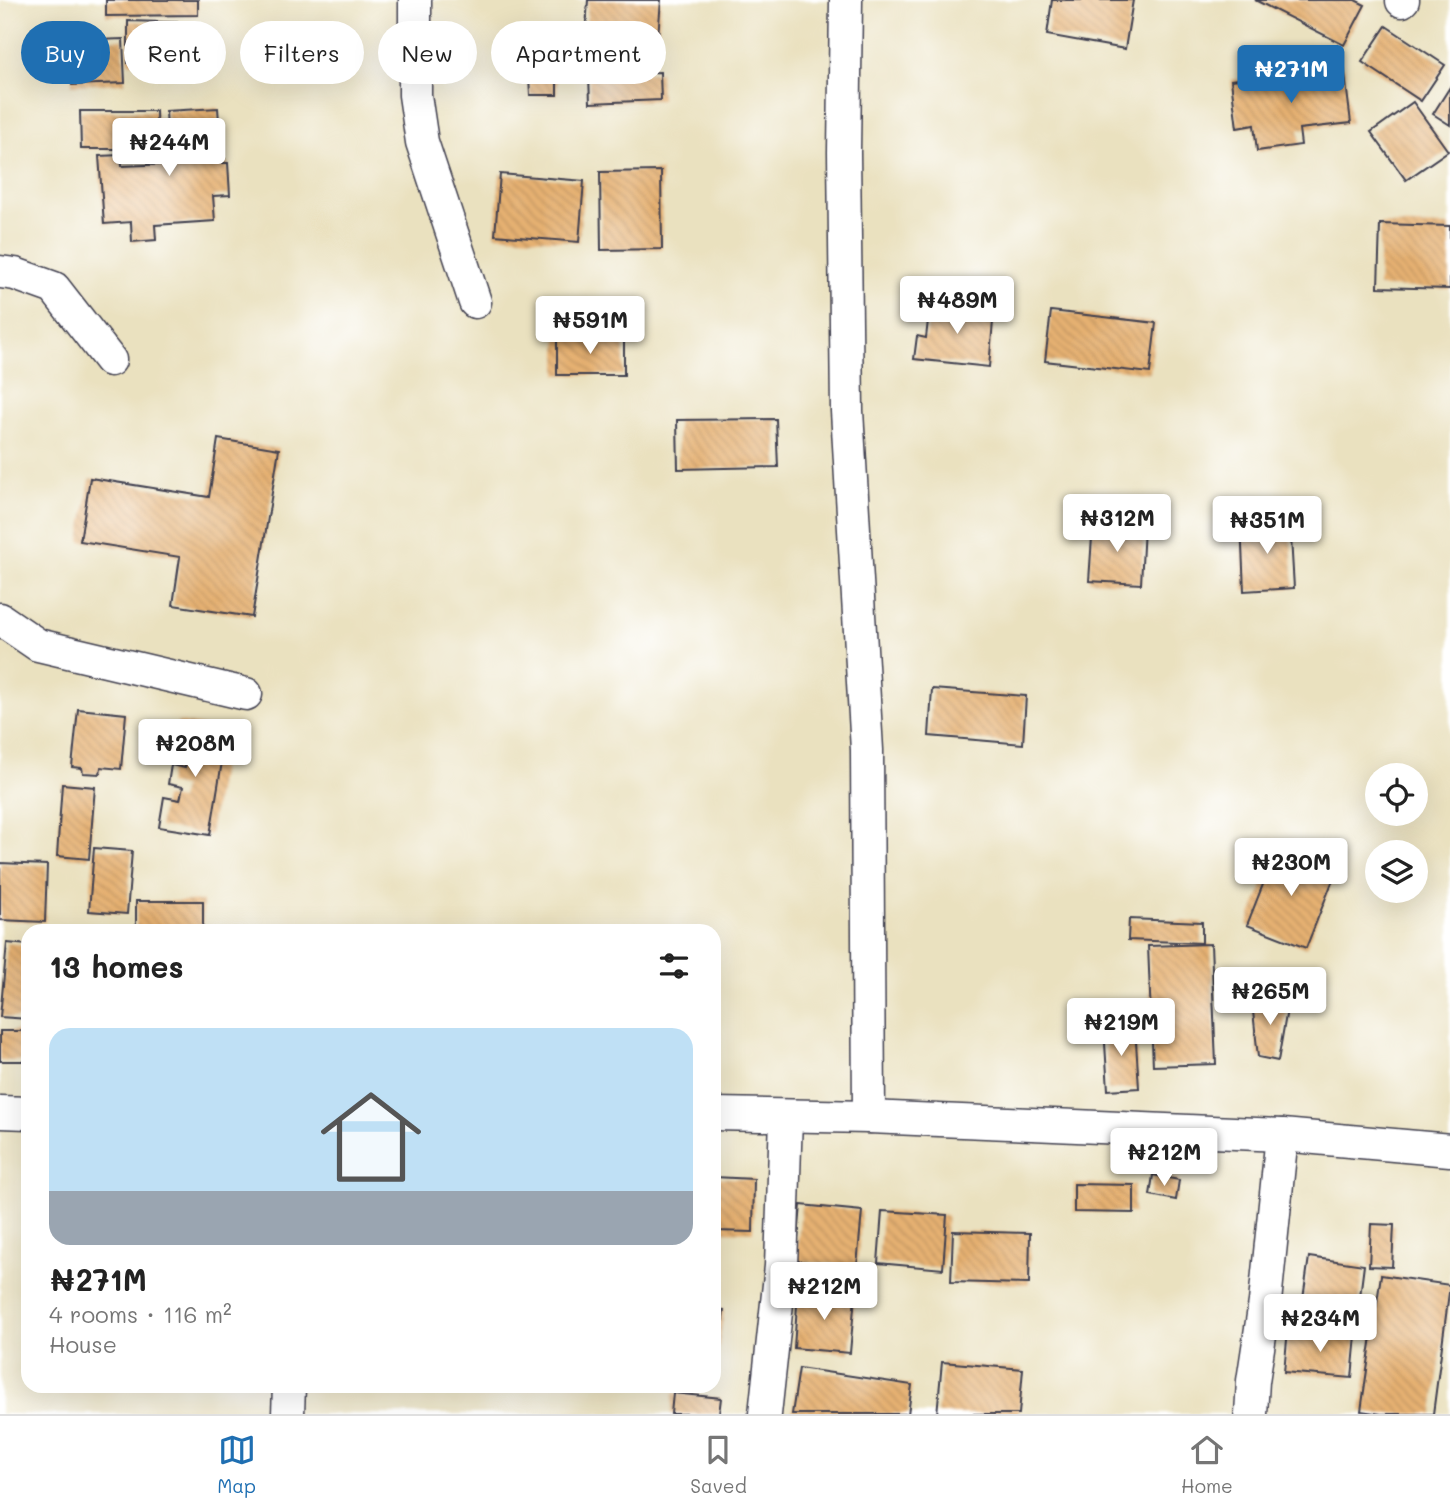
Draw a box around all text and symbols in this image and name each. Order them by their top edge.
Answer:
chip: Buy [21,21,110,84]
chip: Rent [124,21,226,84]
chip: Filters [240,21,364,84]
chip: New [378,21,477,84]
chip: Apartment [491,21,666,84]
pin: ₦271M [1242,46,1340,105]
text: ₦271M [1253,53,1329,83]
pin: ₦244M [120,118,218,178]
text: ₦244M [128,126,210,156]
pin: ₦489M [908,276,1006,336]
text: ₦489M [916,284,998,314]
pin: ₦591M [541,296,639,356]
text: ₦591M [552,304,628,334]
pin: ₦312M [1068,494,1166,554]
pin: ₦351M [1218,496,1316,556]
text: ₦312M [1079,502,1155,532]
text: ₦351M [1229,504,1305,534]
pin: ₦208M [146,720,244,779]
text: ₦208M [154,727,236,757]
map controls [1365,763,1428,903]
button: locate [1365,763,1428,826]
pin: ₦230M [1242,838,1340,898]
button: layers [1365,840,1428,903]
text: ₦230M [1251,846,1331,876]
text: 13 homes [49,946,184,986]
icon: filters [655,947,693,985]
pin: ₦265M [1221,968,1319,1027]
text: ₦265M [1230,975,1310,1005]
pin: ₦219M [1072,998,1170,1058]
text: ₦219M [1083,1006,1159,1036]
icon: home [308,1074,434,1200]
pin: ₦212M [1115,1128,1213,1188]
text: ₦212M [1126,1136,1202,1166]
text: ₦271M [49,1259,147,1299]
pin: ₦212M [775,1262,873,1322]
text: ₦212M [786,1270,862,1300]
pin: ₦234M [1271,1294,1369,1354]
text: 4 rooms · 116 m² [49,1299,232,1329]
text: ₦234M [1280,1302,1360,1332]
text: House [49,1329,117,1359]
tab: Map [217,1431,256,1498]
tab: Saved [690,1431,747,1498]
tab: Home [1181,1431,1233,1498]

